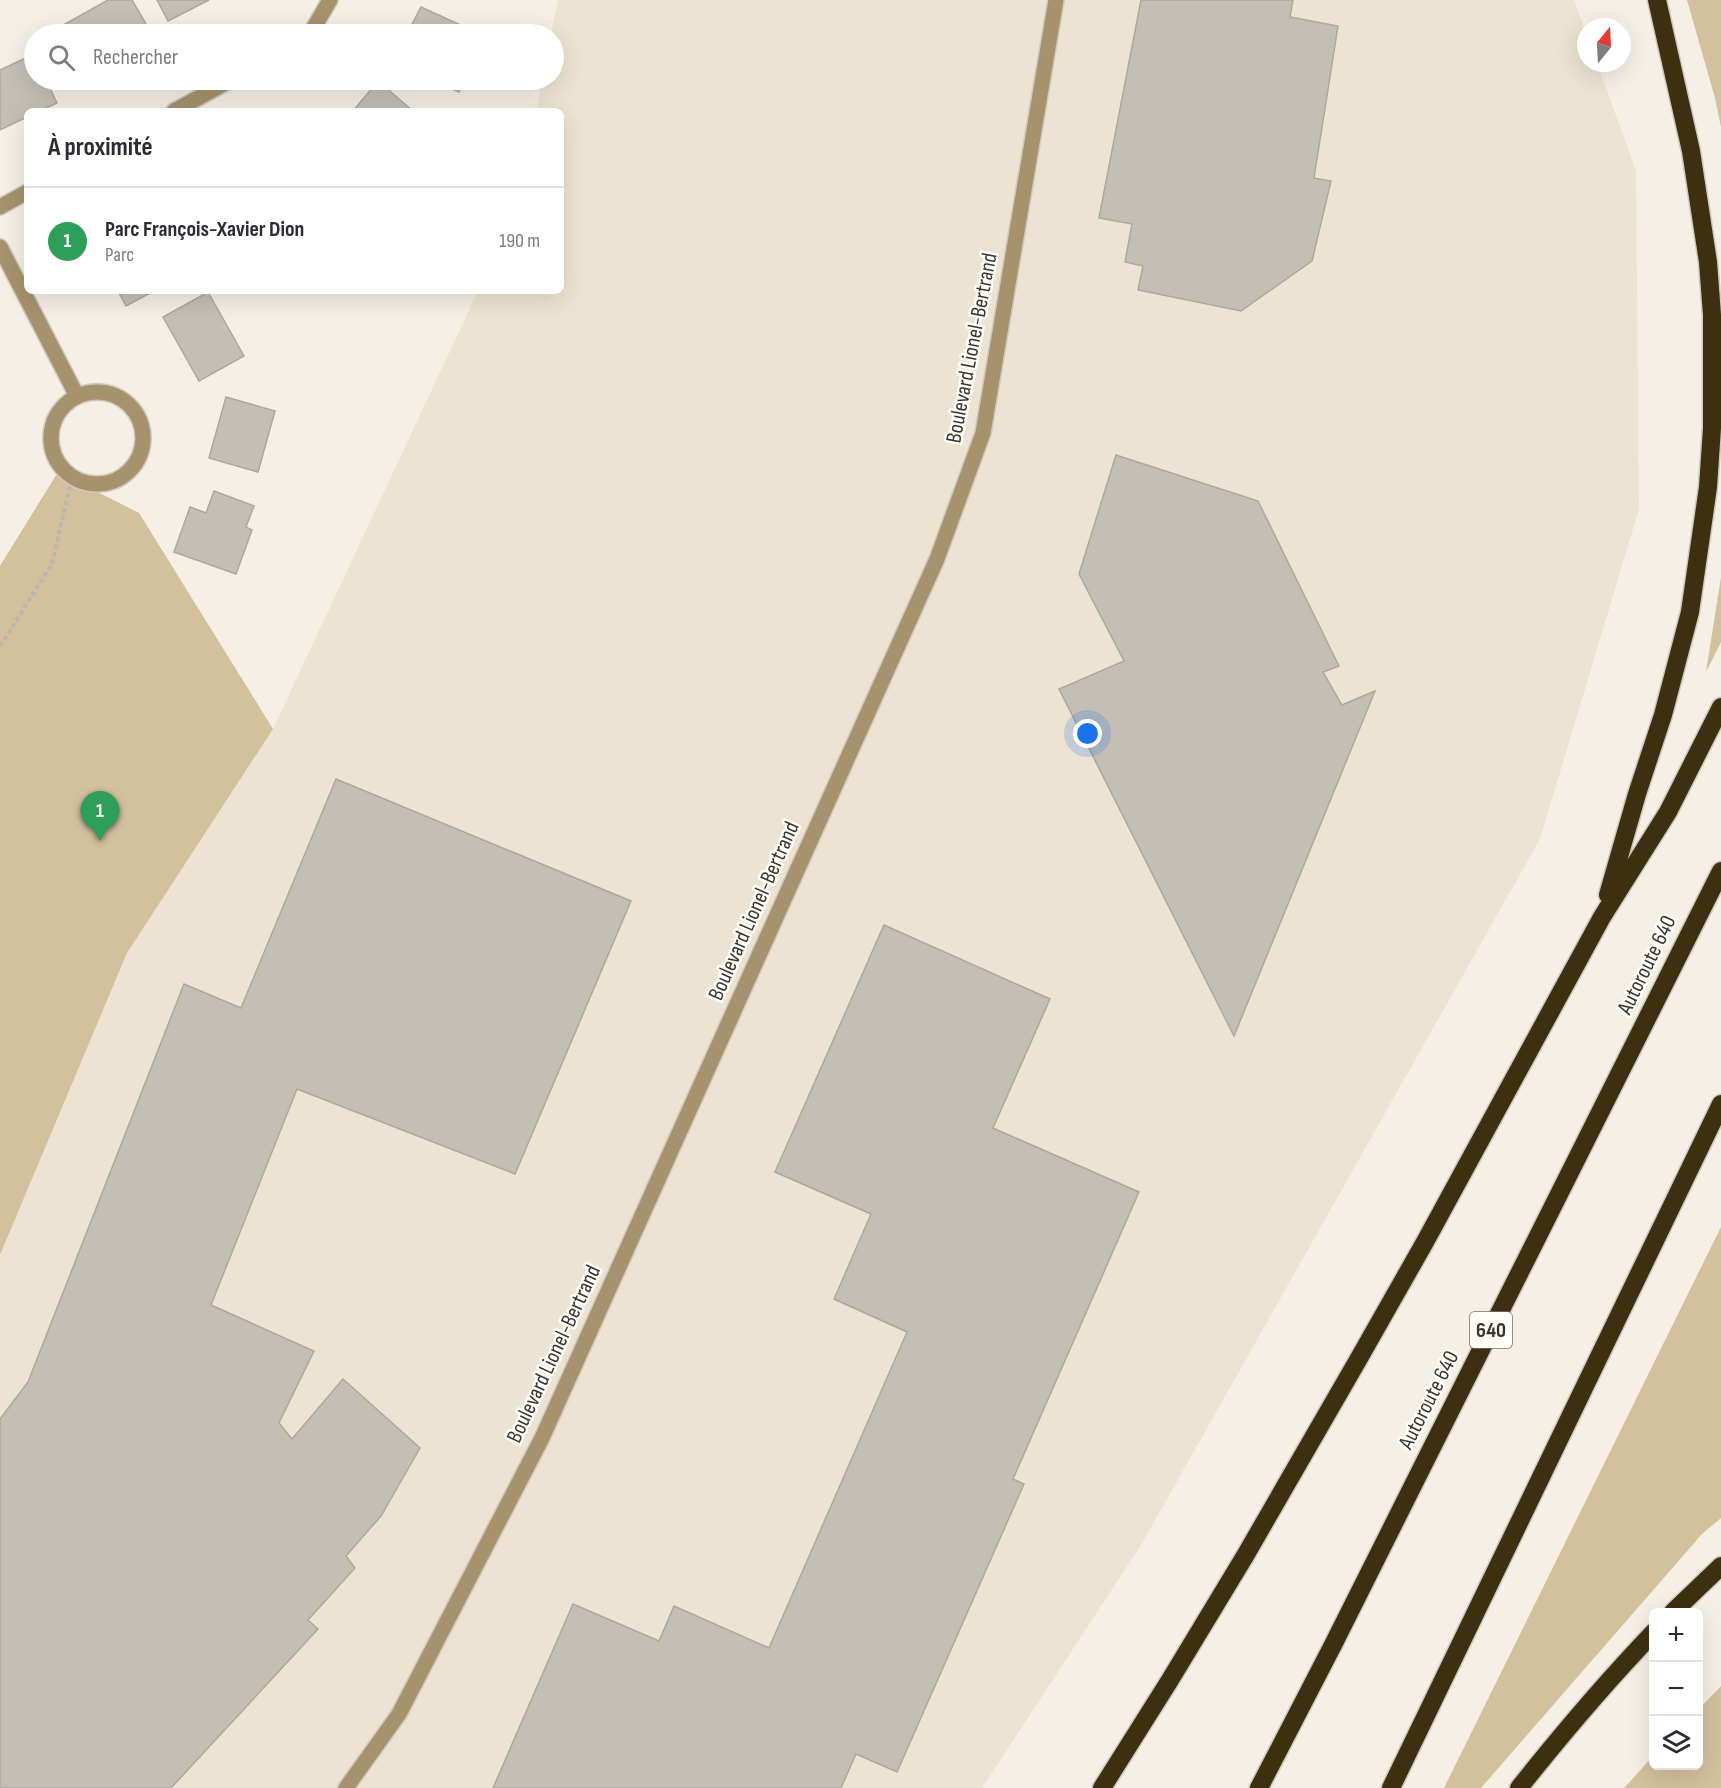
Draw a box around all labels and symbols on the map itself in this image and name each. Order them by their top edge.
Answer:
north arrow [1577,18,1631,72]
street label: Boulevard Lionel-Bertrand [940,251,1004,445]
your location [1073,719,1102,748]
pin: 1 [80,792,120,841]
street label: Boulevard Lionel-Bertrand [702,817,806,1005]
street label: Autoroute 640 [1611,911,1682,1020]
street label: Boulevard Lionel-Bertrand [501,1261,607,1447]
road number: 640 [1470,1312,1512,1348]
street label: Autoroute 640 [1392,1346,1465,1454]

